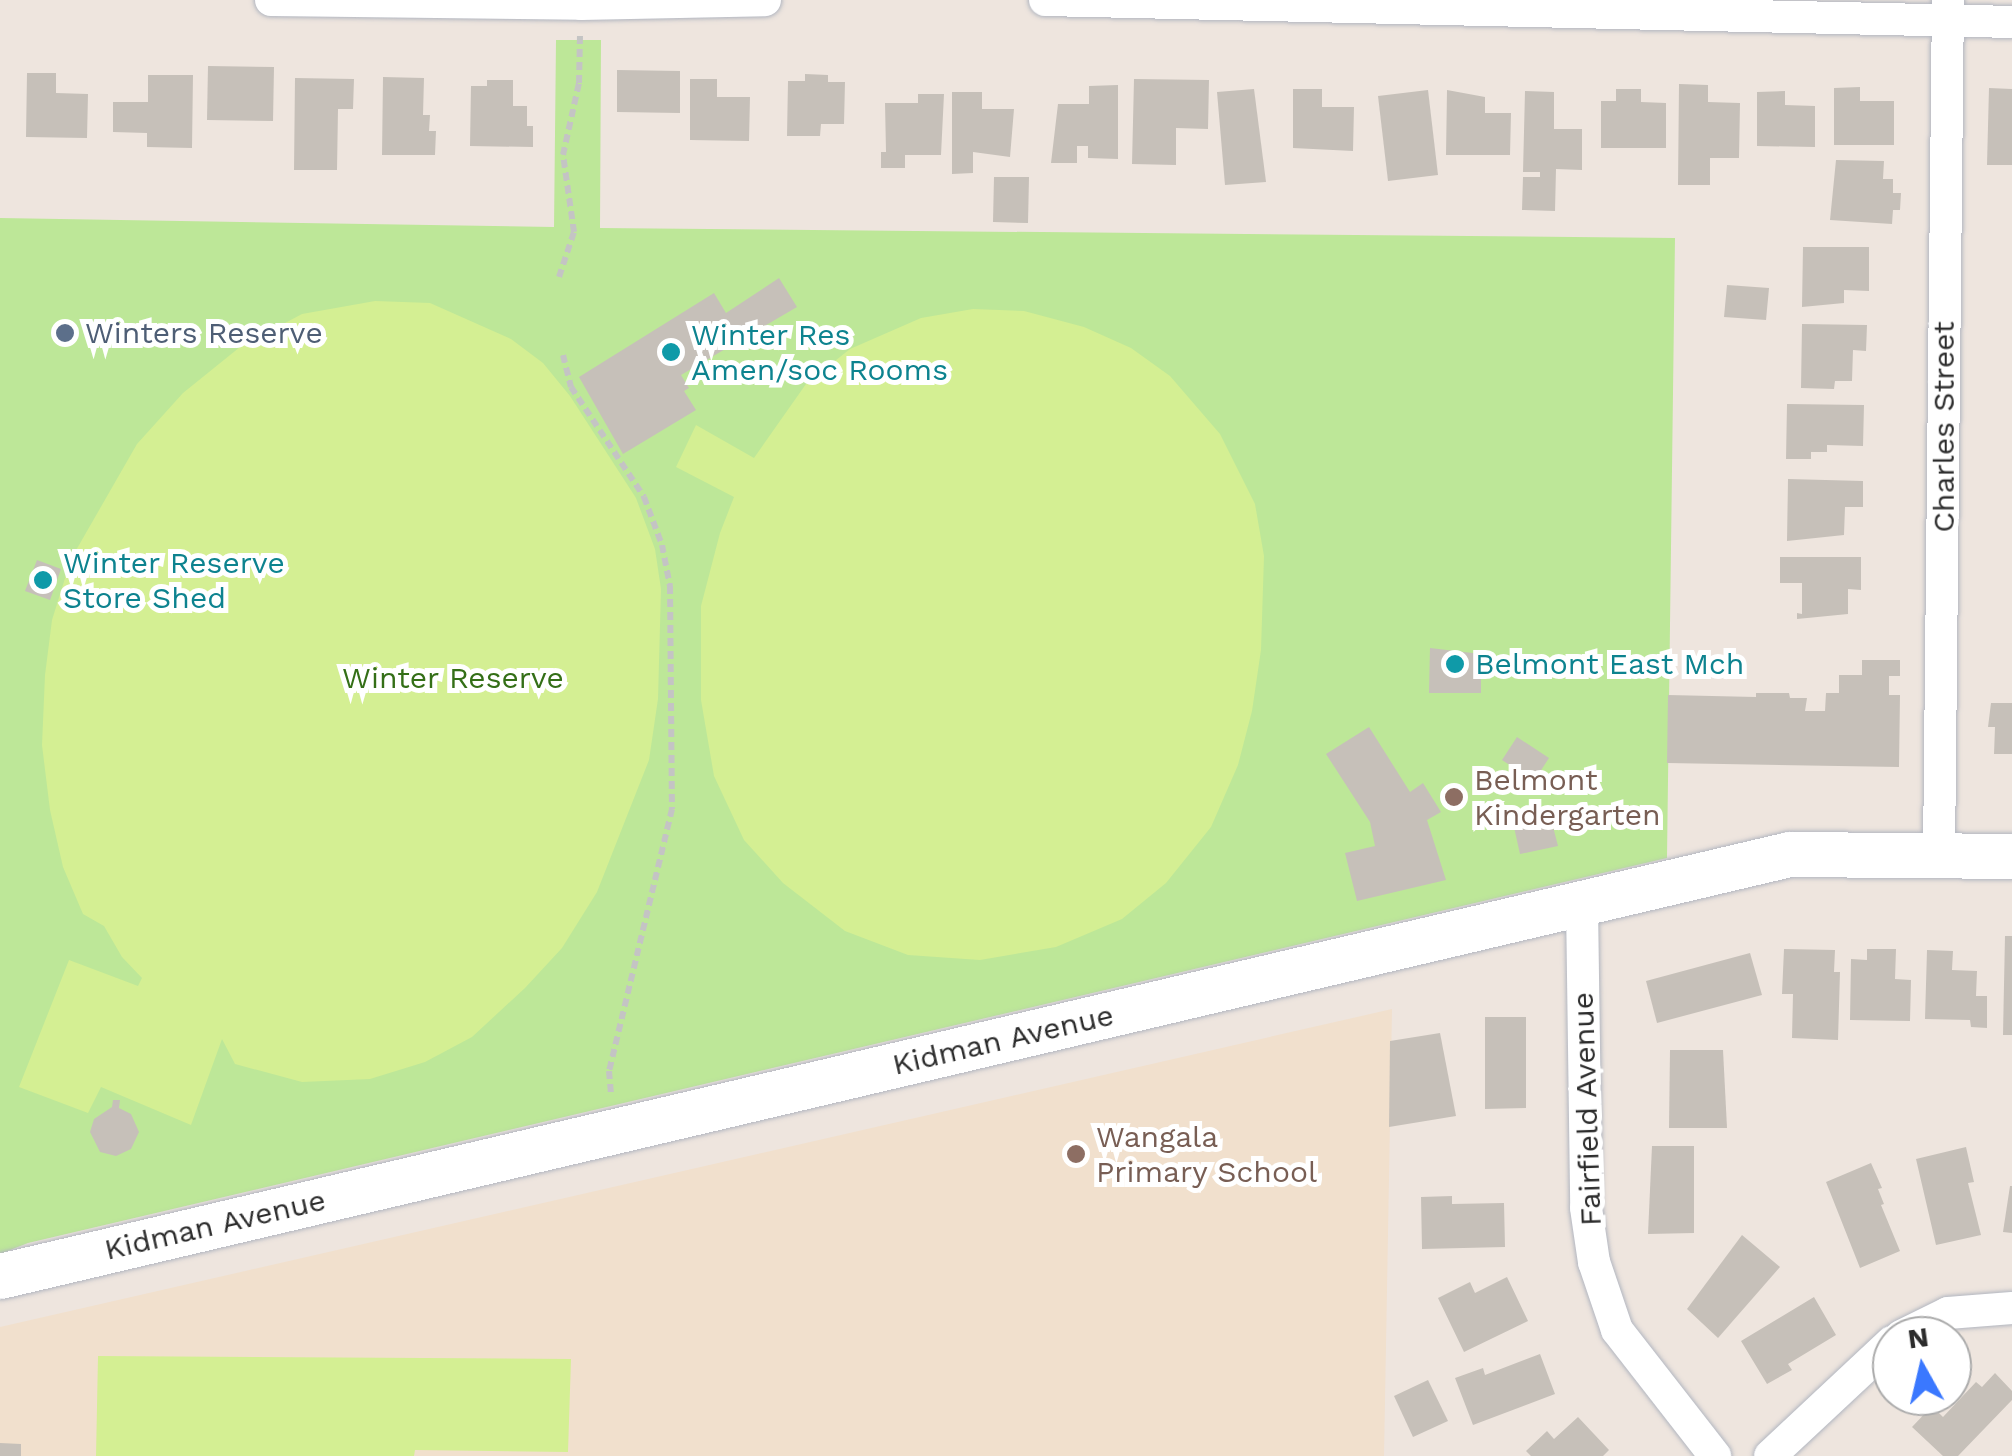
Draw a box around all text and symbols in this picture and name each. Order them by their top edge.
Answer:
place label: Winters Reserve [85,315,323,351]
place label: Winter Res Amen/soc Rooms [691,317,948,388]
street label: Charles Street [1926,321,1962,533]
marker: Winters Reserve [54,322,76,344]
marker: Winter Res Amen/soc Rooms [660,341,682,363]
place label: Winter Reserve Store Shed [63,545,286,616]
marker: Winter Reserve Store Shed [32,569,54,591]
place label: Belmont East Mch [1475,646,1744,682]
marker: Belmont East Mch [1444,653,1466,675]
park label: Winter Reserve [342,660,564,696]
place label: Belmont Kindergarten [1474,762,1661,832]
marker: Belmont Kindergarten [1443,786,1465,808]
street label: Fairfield Avenue [1565,991,1609,1227]
street label: Kidman Avenue [888,997,1118,1083]
place label: Wangala Primary School [1096,1119,1318,1190]
marker: Wangala Primary School [1065,1143,1087,1165]
street label: Kidman Avenue [100,1182,330,1268]
north arrow [1872,1316,1972,1416]
text: N [1905,1320,1931,1356]

